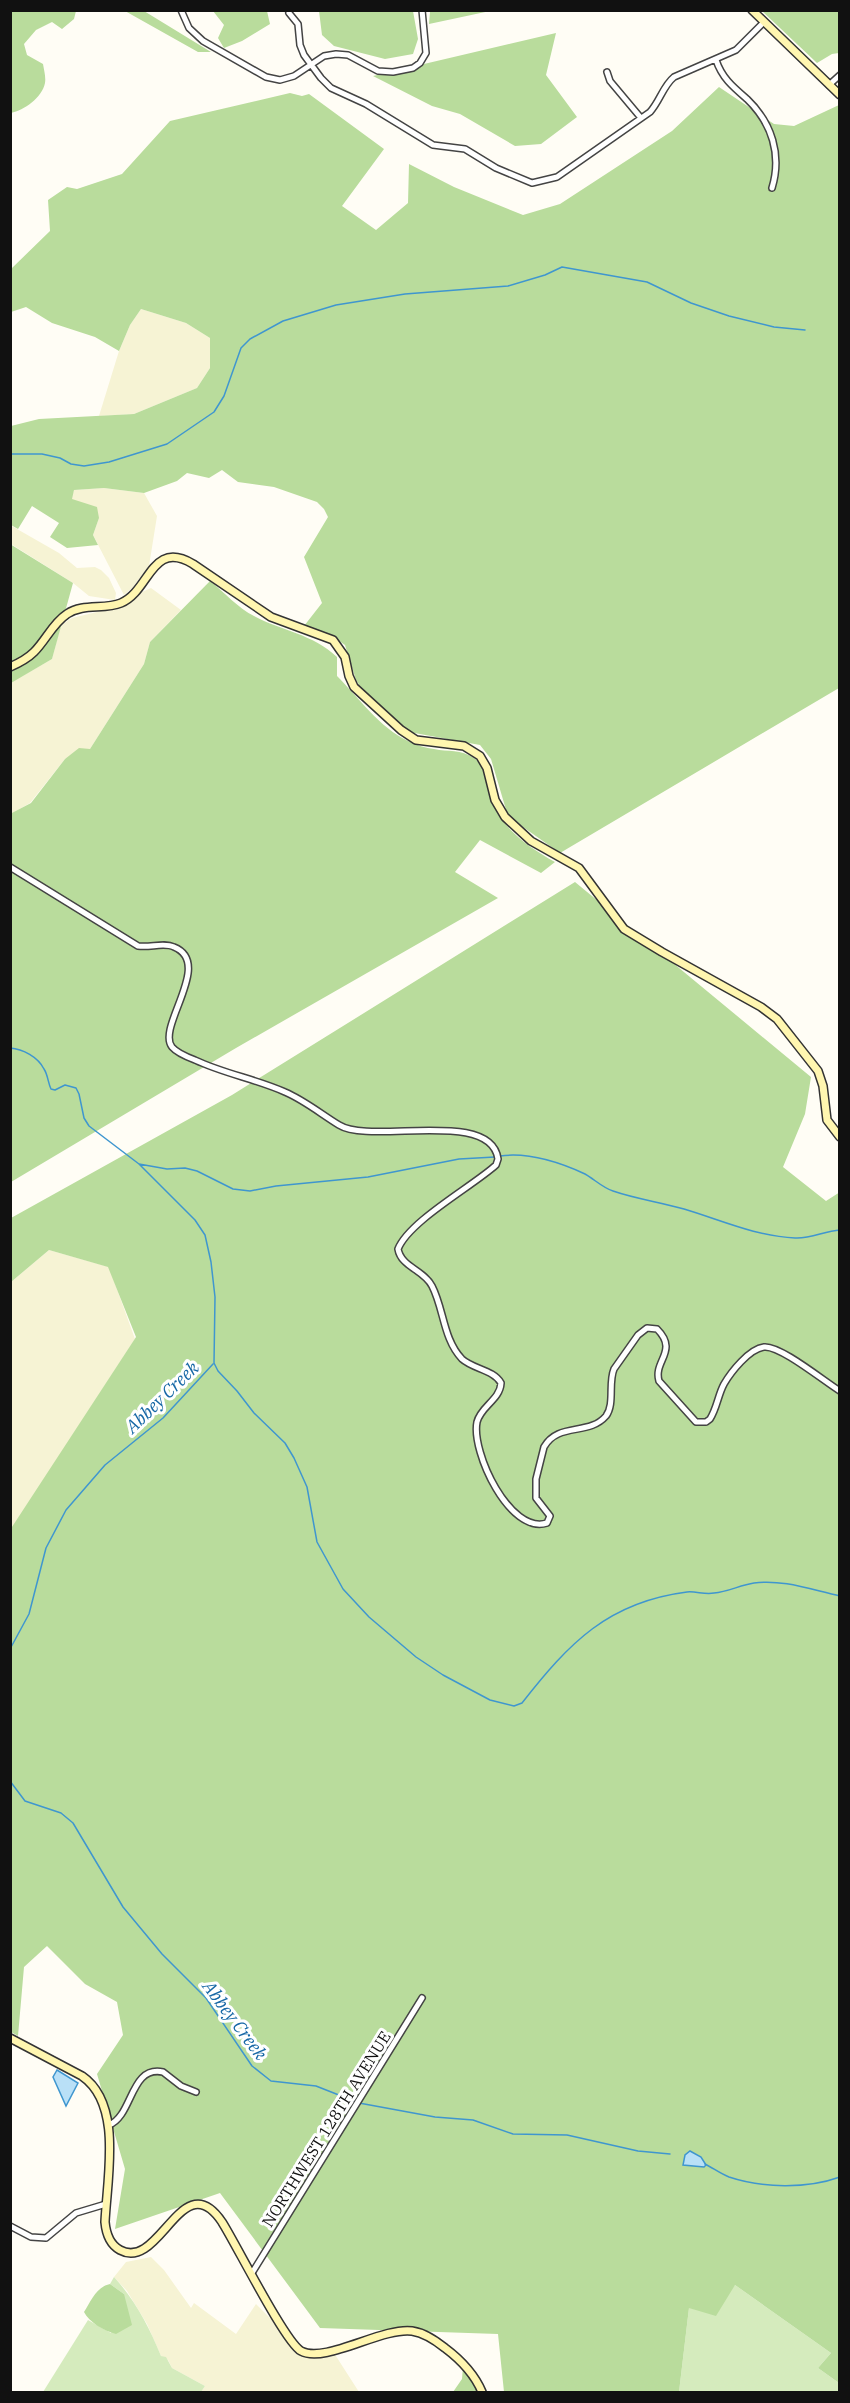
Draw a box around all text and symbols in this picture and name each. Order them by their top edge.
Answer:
water label: Abbey Creek [120,1356,204,1438]
water label: Abbey Creek [197,1975,273,2065]
street label: NORTHWEST 128TH AVENUE [257,2027,395,2231]

